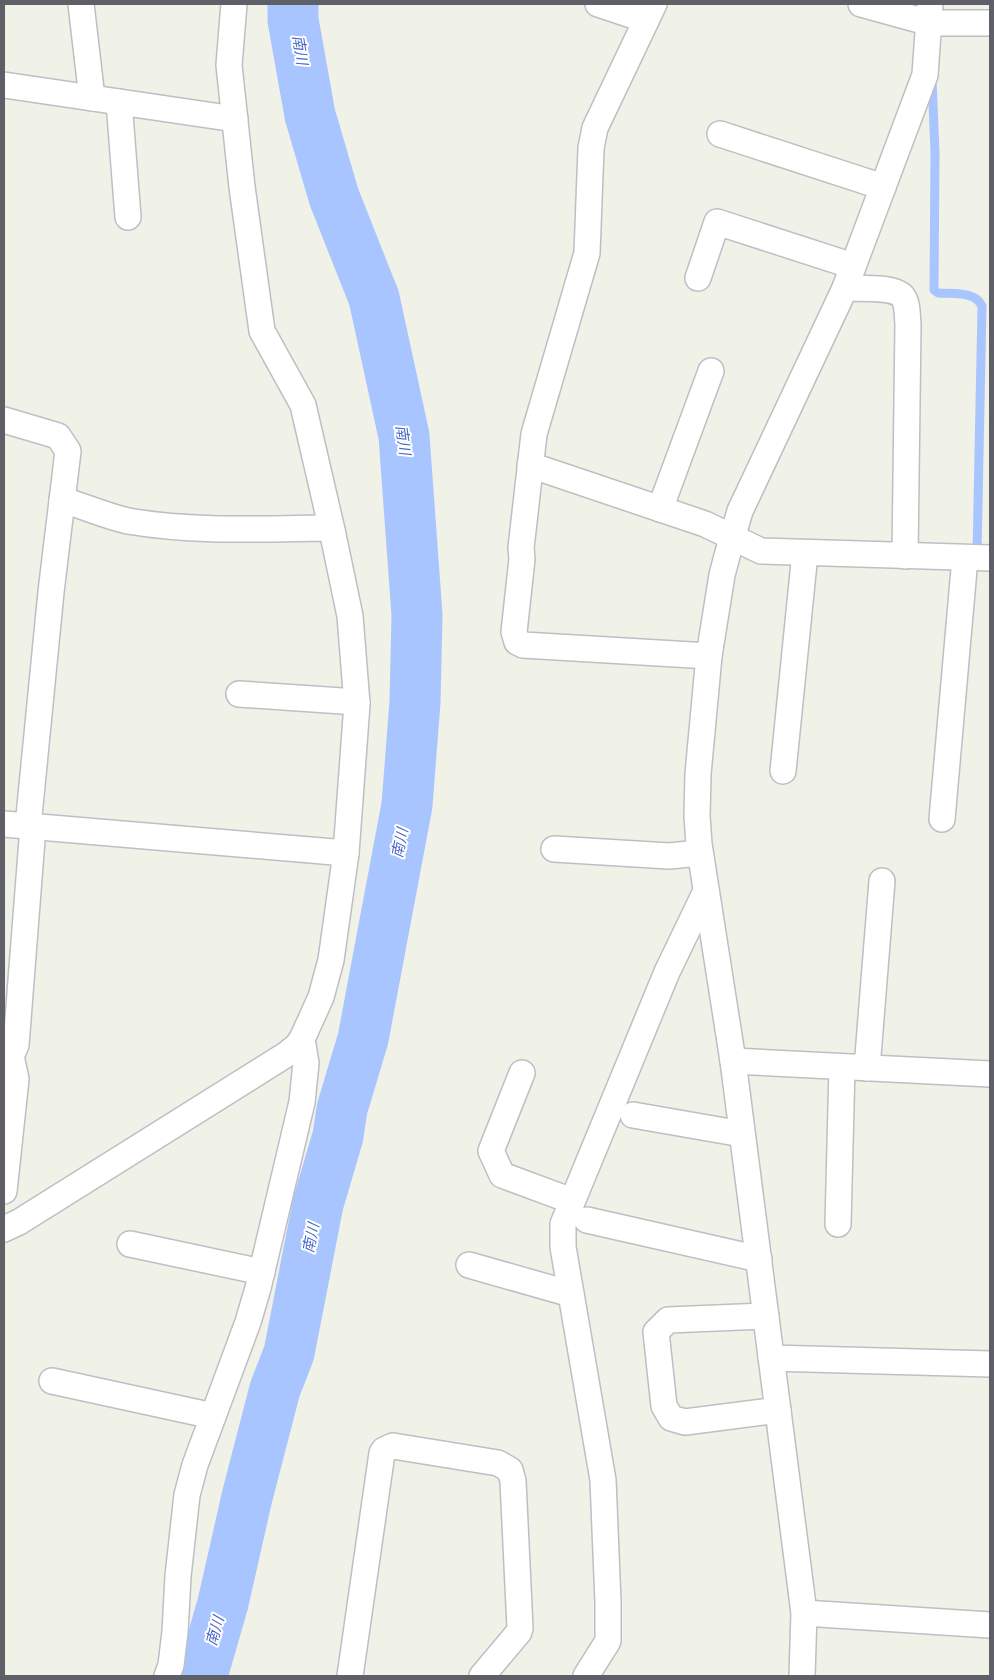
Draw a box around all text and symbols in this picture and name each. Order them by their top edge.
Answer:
water label: 南川 [289,34,312,68]
water label: 南川 [392,424,414,458]
water label: 南川 [388,825,412,859]
water label: 南川 [299,1220,323,1254]
water label: 南川 [202,1612,228,1648]

